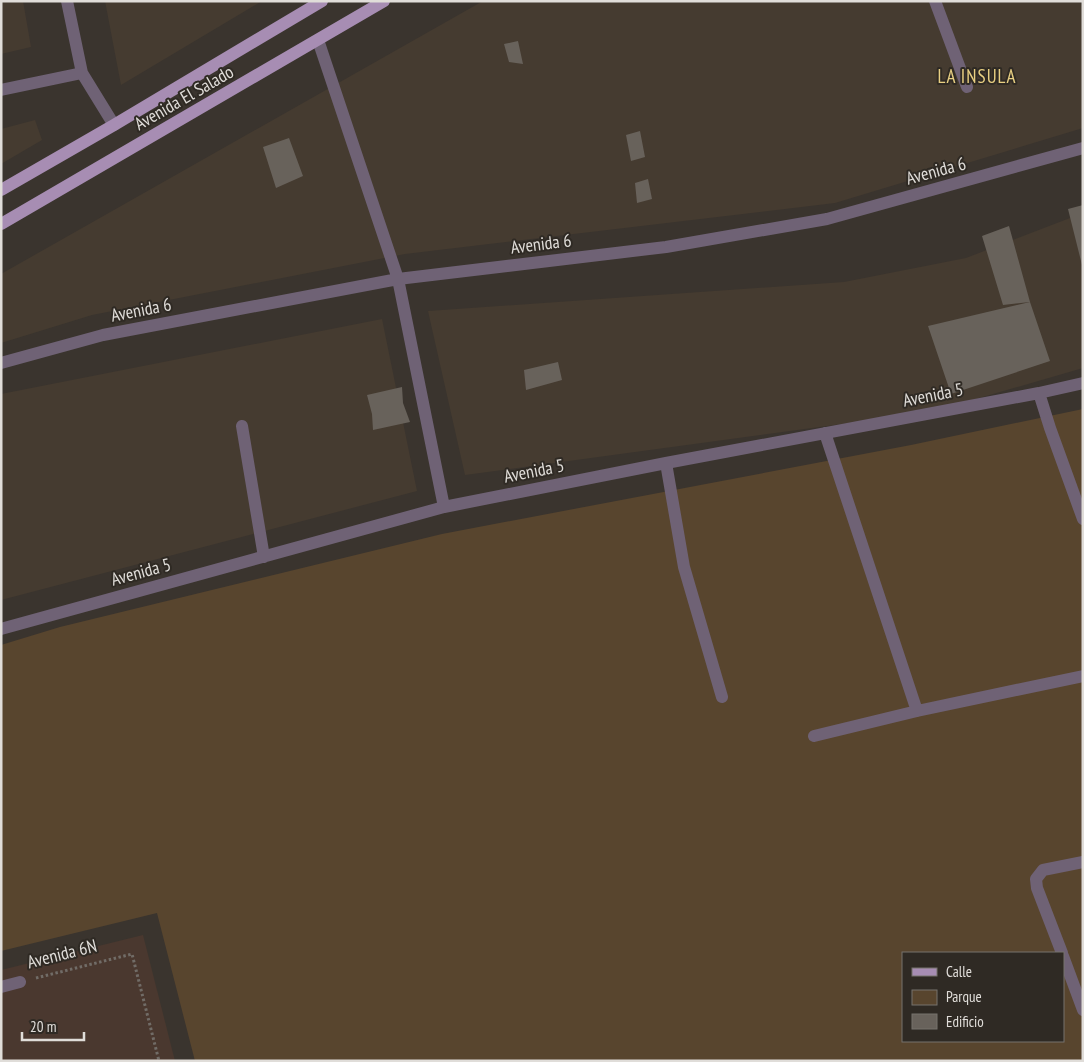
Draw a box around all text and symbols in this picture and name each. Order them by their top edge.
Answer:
street label: Avenida El Salado [130,60,238,135]
district label: LA INSULA [937,64,1017,88]
street label: Avenida 6 [903,152,968,190]
street label: Avenida 6 [509,228,573,259]
street label: Avenida 6 [109,292,173,327]
street label: Avenida 5 [901,377,965,412]
street label: Avenida 5 [502,453,566,488]
street label: Avenida 5 [108,553,173,591]
street label: Avenida 6N [25,934,99,973]
legend [902,952,1064,1042]
text: Calle [946,962,972,981]
text: Parque [946,987,982,1006]
scale bar [22,1010,85,1042]
text: Edificio [946,1012,984,1031]
text: 20 m [30,1017,56,1036]

